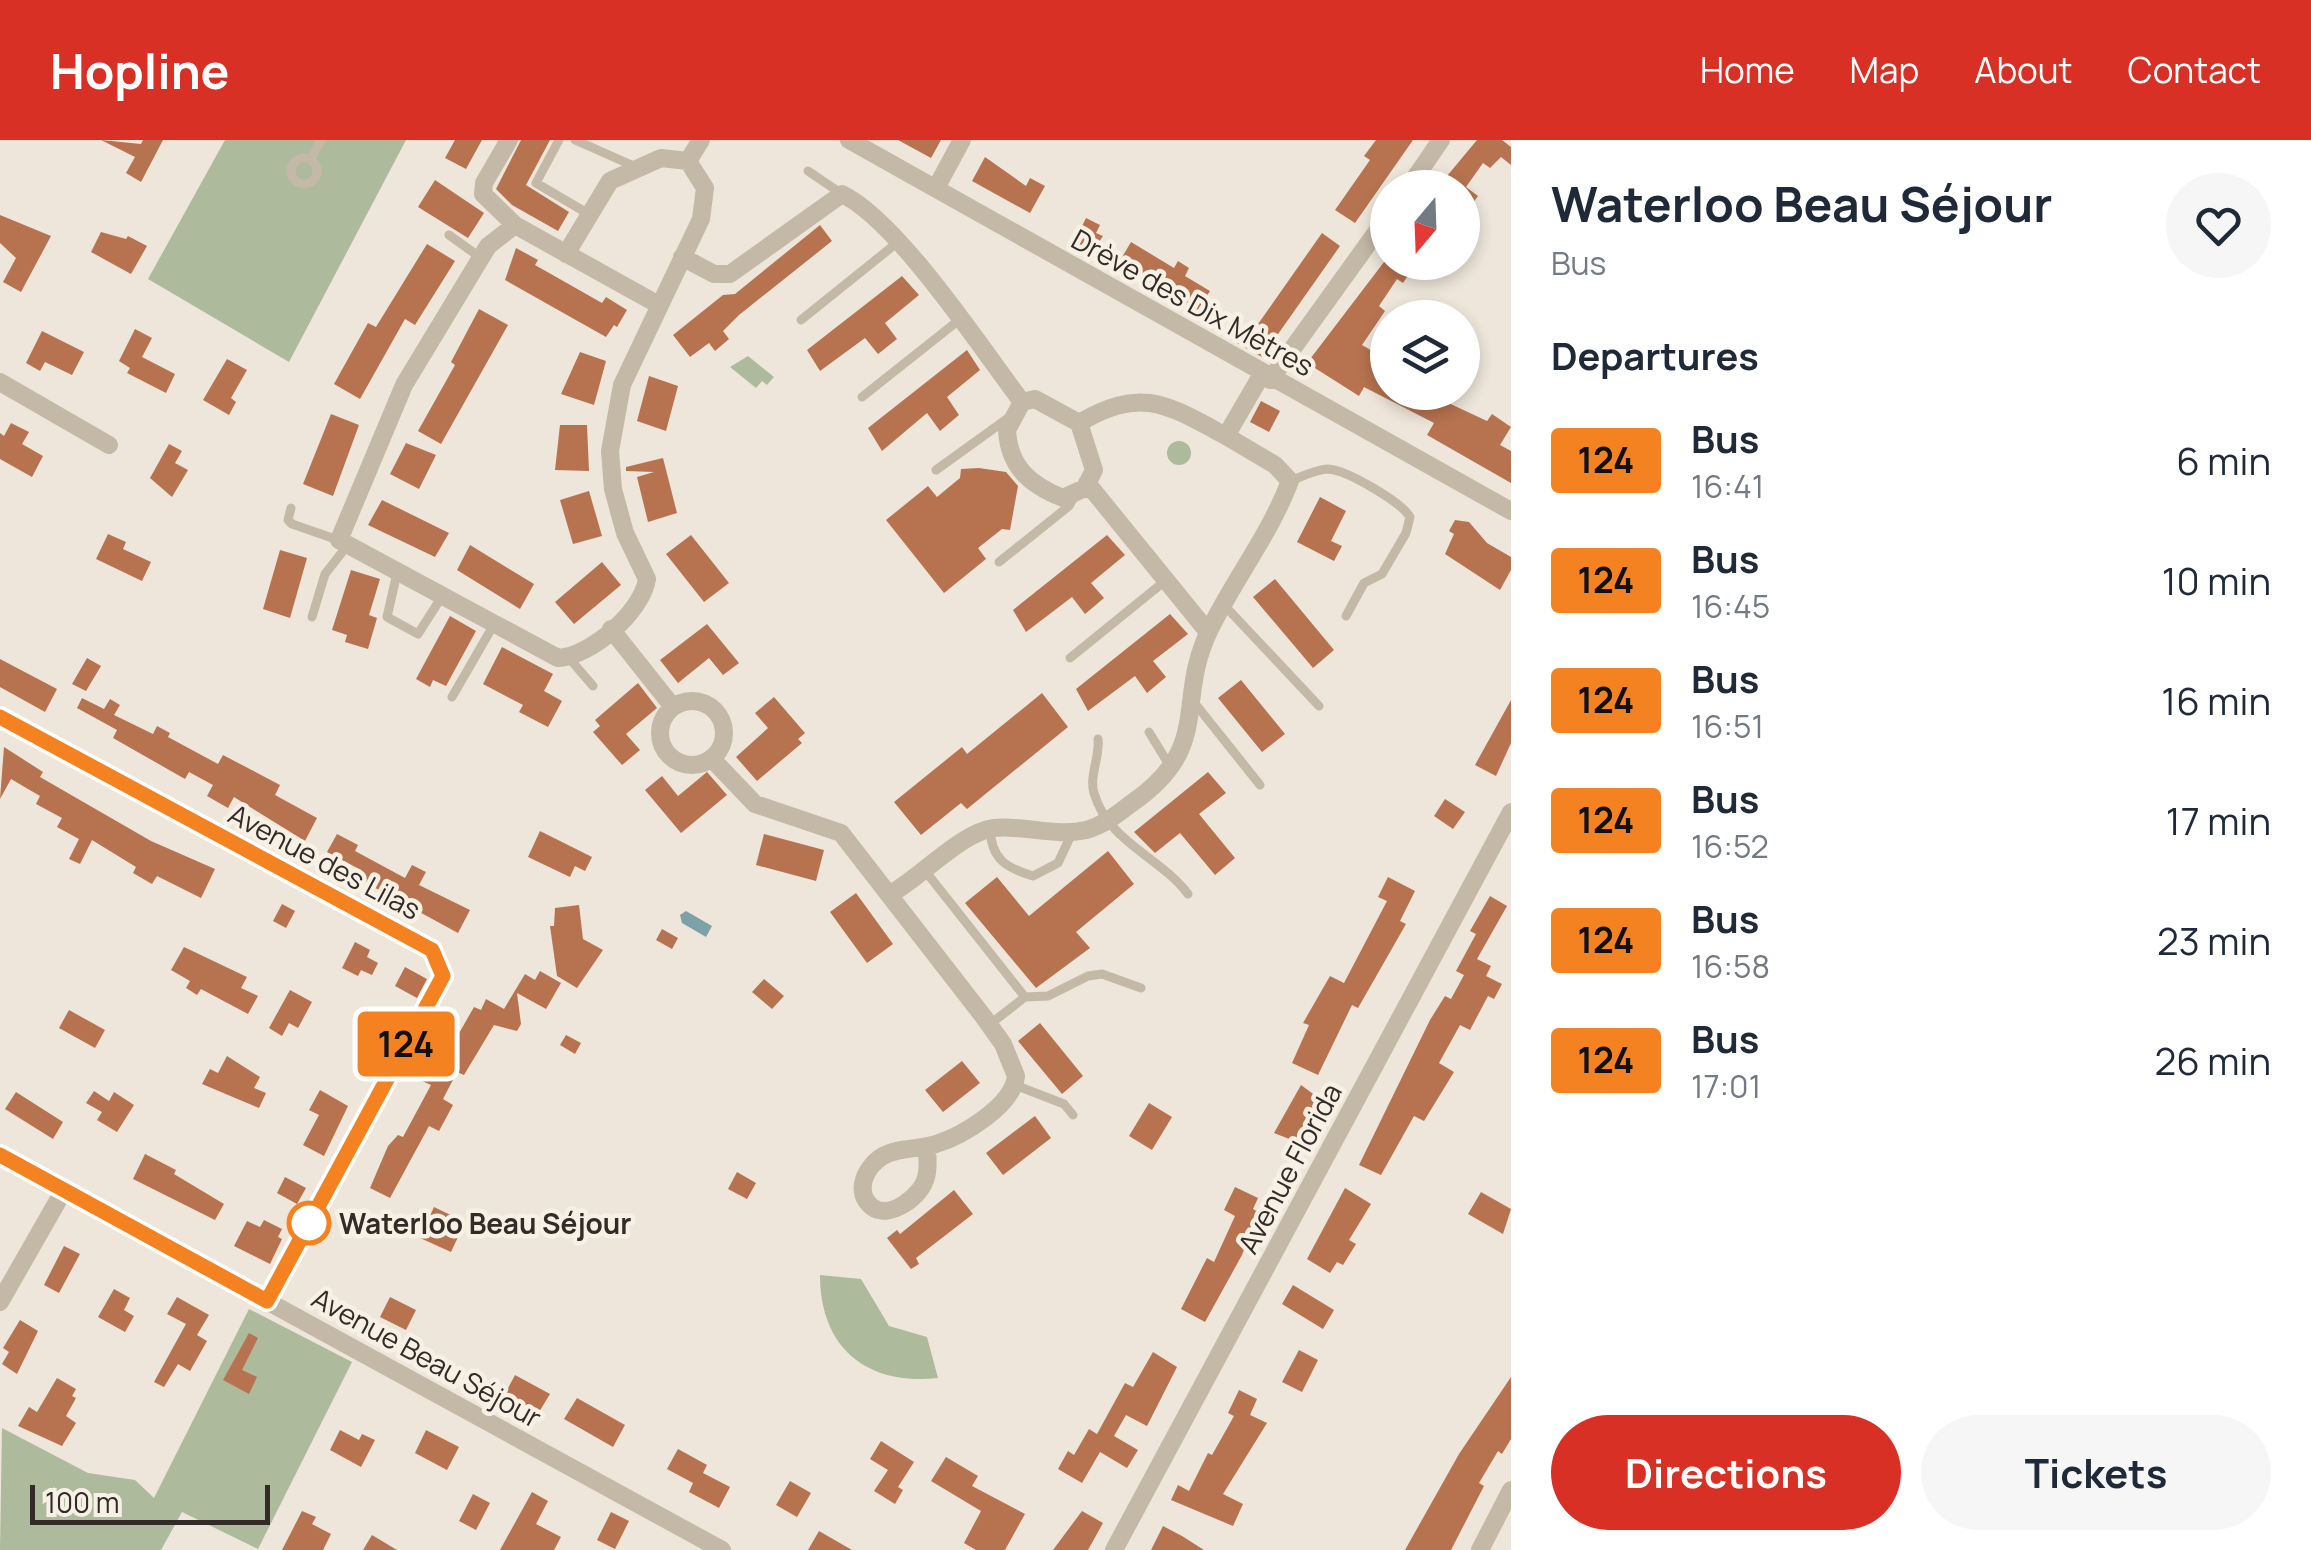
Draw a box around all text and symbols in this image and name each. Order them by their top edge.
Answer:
text: Hopline [50,38,229,103]
text: Home [1700,46,1795,94]
text: Map [1850,46,1919,94]
text: About [1974,46,2073,94]
text: Contact [2128,46,2261,94]
north arrow [1370,170,1480,280]
map controls [1370,170,1480,410]
text: Waterloo Beau Séjour [1551,171,2052,236]
button: heart [2166,173,2271,278]
street label: Drève des Dix Mètres [1065,220,1321,384]
text: Bus [1551,241,1606,285]
button: layers [1370,300,1480,410]
text: Departures [1551,329,1759,381]
text: Bus [1691,412,1759,464]
text: 6 min [2176,434,2271,486]
text: 124 [1578,436,1634,484]
text: 16:41 [1691,464,1764,508]
text: Bus [1691,532,1759,584]
text: 10 min [2162,554,2271,606]
text: 124 [1578,556,1634,604]
text: 16:45 [1691,584,1770,628]
text: Bus [1691,652,1759,704]
text: 16 min [2161,674,2271,726]
text: 124 [1578,676,1634,724]
text: 16:51 [1691,704,1764,748]
text: Bus [1691,772,1759,824]
street label: Avenue des Lilas [222,794,428,928]
text: 17 min [2166,794,2271,846]
text: 124 [1578,796,1634,844]
text: 16:52 [1691,824,1769,868]
text: Bus [1691,892,1759,944]
text: 23 min [2157,914,2271,966]
text: 124 [1578,916,1634,964]
text: 16:58 [1691,944,1770,988]
line badge: 124 [348,1012,464,1076]
text: Bus [1691,1012,1759,1064]
text: 124 [378,1020,434,1068]
text: 26 min [2154,1034,2271,1086]
text: 124 [1578,1036,1634,1084]
text: 17:01 [1691,1064,1761,1108]
street label: Avenue Florida [1228,1076,1350,1260]
marker: Waterloo Beau Séjour [288,1202,330,1244]
place label: Waterloo Beau Séjour [339,1204,631,1242]
street label: Avenue Beau Séjour [306,1278,548,1436]
button: Directions [1551,1415,1901,1530]
button: Tickets [1921,1415,2271,1530]
scale bar [30,1480,270,1524]
text: 100 m [45,1483,119,1521]

